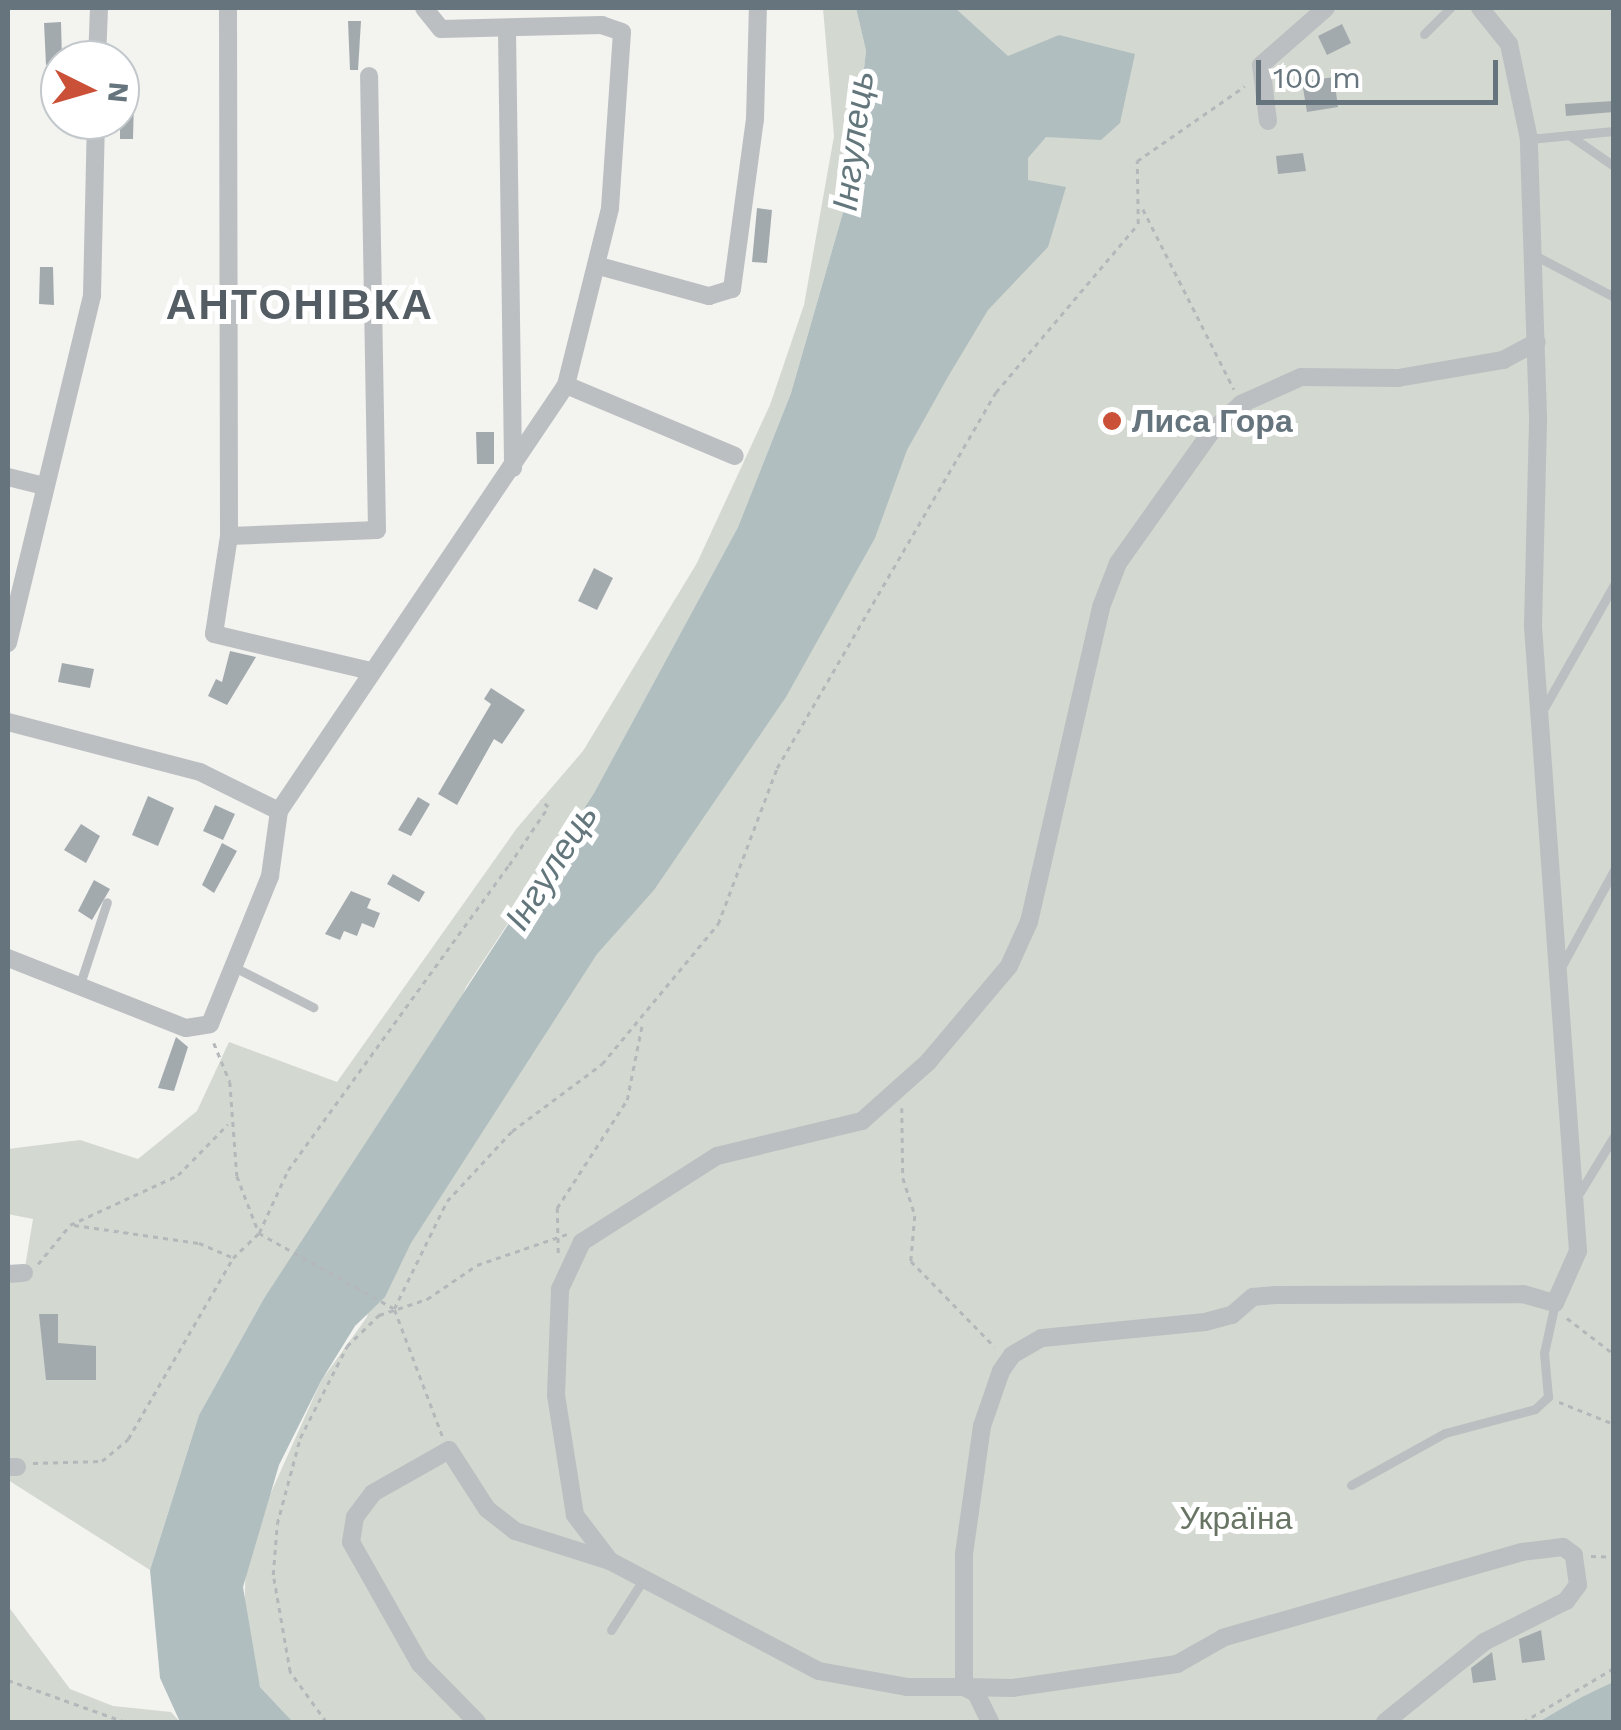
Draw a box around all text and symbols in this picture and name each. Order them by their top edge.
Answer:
north arrow [40,40,140,140]
scale bar [1261,40,1504,102]
text: 100 m [1273,60,1361,95]
water label: Інгулець [824,68,882,214]
text: N [101,81,136,104]
district label: АНТОНІВКА [166,280,434,330]
place label: Лиса Гора [1132,402,1293,440]
marker: Лиса Гора [1101,410,1123,432]
water label: Інгулець [496,796,606,938]
park label: Україна [1180,1499,1292,1537]

